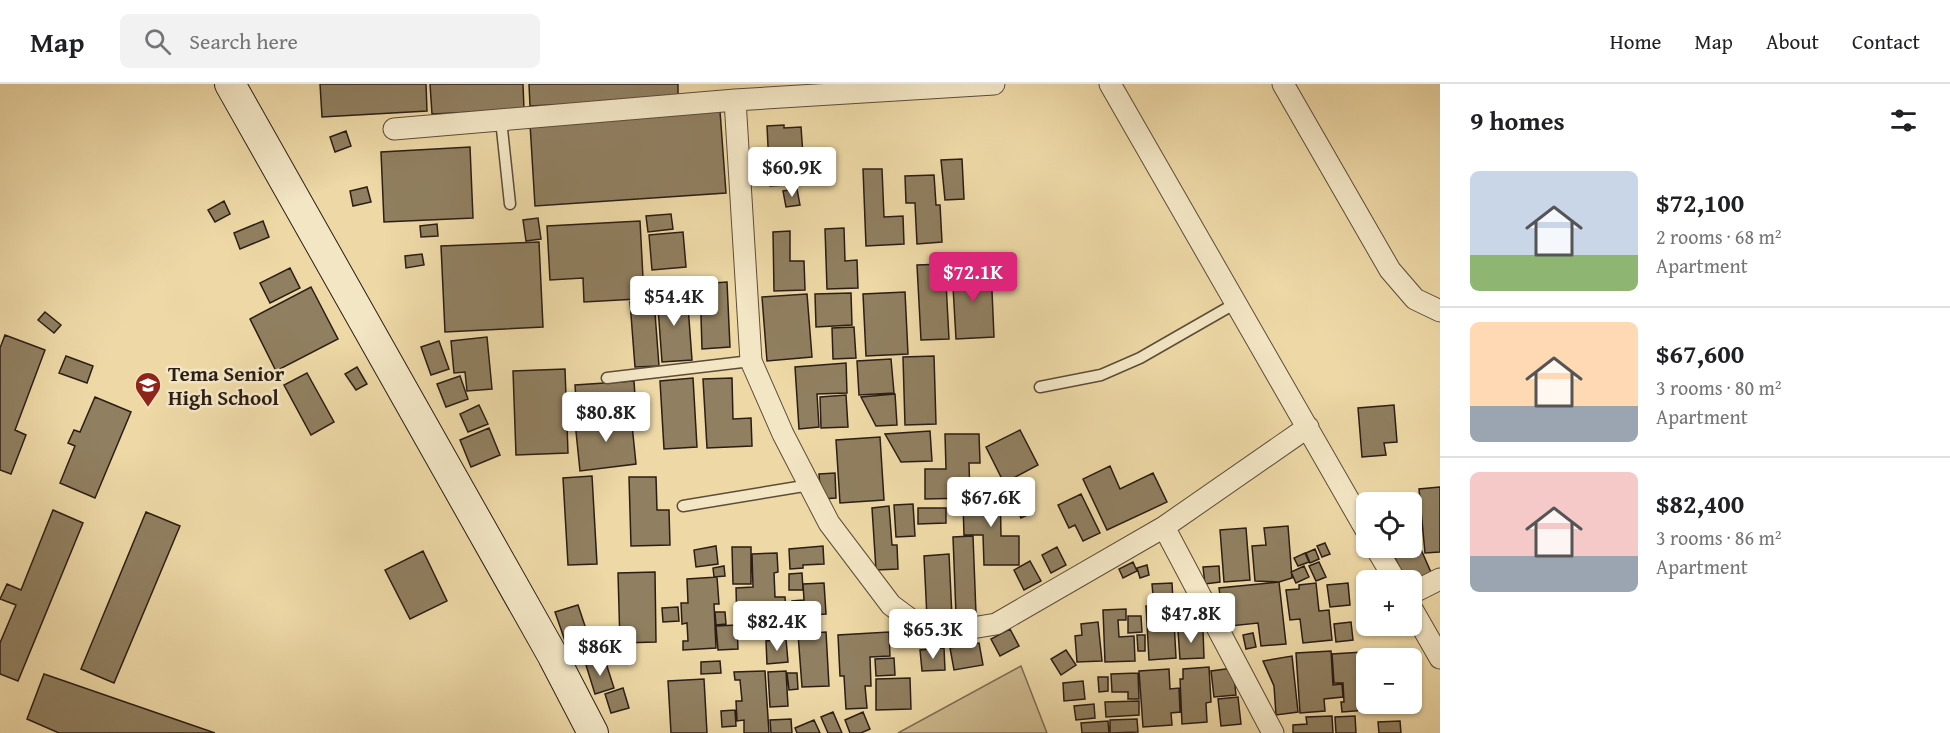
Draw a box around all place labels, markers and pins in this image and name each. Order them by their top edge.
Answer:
pin: $60.9K [743,147,841,198]
pin: $72.1K [924,252,1022,303]
pin: $54.4K [625,276,723,327]
place label: Tema Senior High School [168,358,285,413]
school or university icon: Tema Senior High School [133,370,163,408]
pin: $80.8K [557,392,655,443]
pin: $67.6K [942,477,1040,528]
pin: $47.8K [1142,593,1240,644]
pin: $82.4K [728,601,826,652]
pin: $65.3K [884,609,982,660]
pin: $86K [564,626,636,677]

